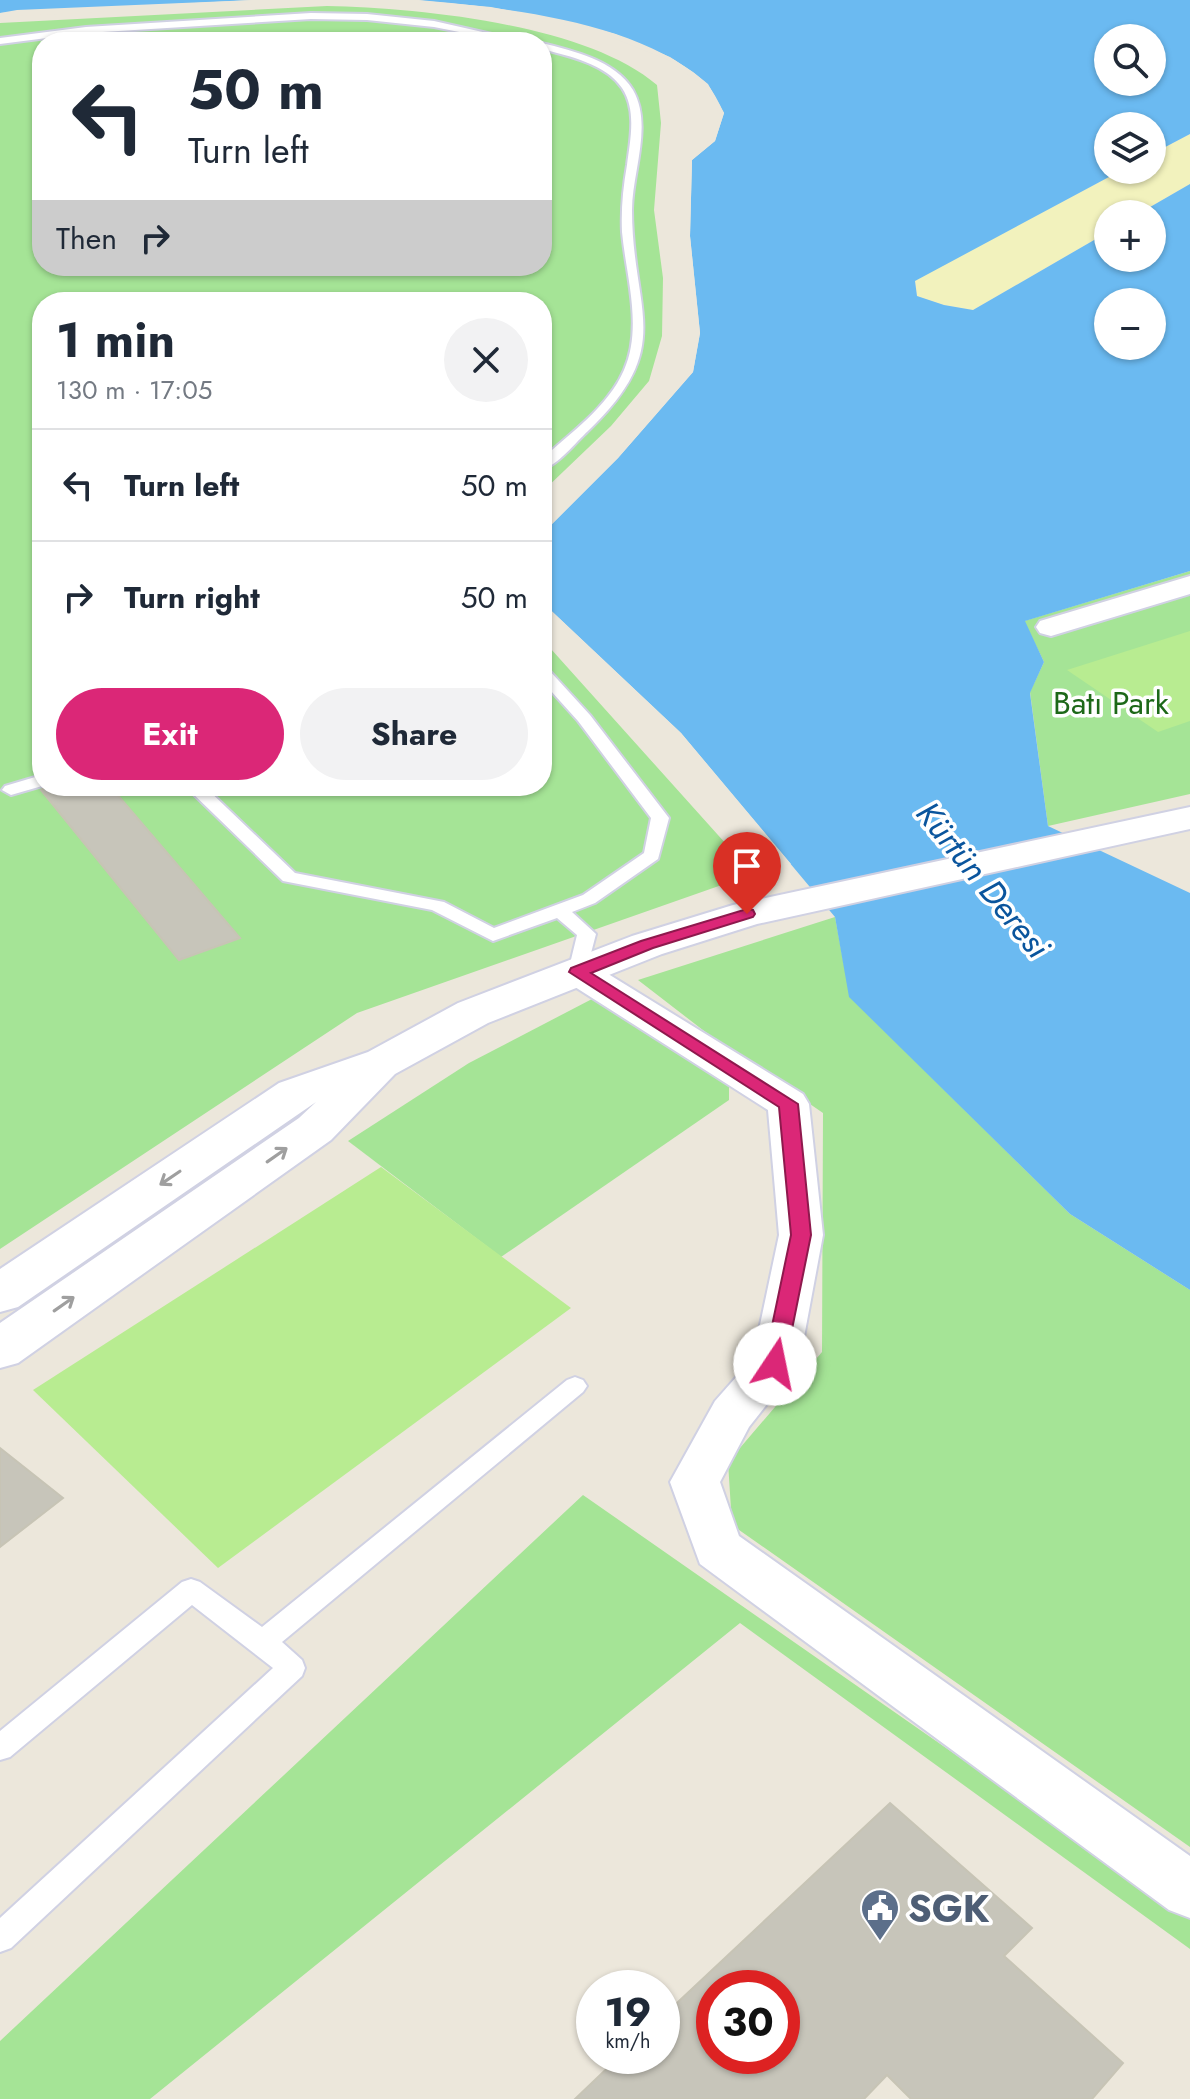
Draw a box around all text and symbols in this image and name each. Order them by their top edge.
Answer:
map controls [1094,24,1166,360]
button: search [1094,24,1166,96]
text: 50 m [188,49,324,130]
icon: left [56,64,160,168]
button: layers [1094,112,1166,184]
text: Turn left [188,124,309,176]
button: + [1094,200,1166,272]
icon: right [133,216,177,260]
text: Then [56,217,117,260]
button: − [1094,288,1166,360]
text: 1 min [56,306,175,375]
button: close [444,318,528,402]
text: 130 m · 17:05 [56,371,212,409]
icon: left [56,463,100,507]
text: Turn left [124,464,239,507]
text: 50 m [461,464,528,507]
icon: right [56,575,100,619]
text: Turn right [124,576,260,619]
text: 50 m [461,576,528,619]
park label: Batı Park [1053,680,1170,726]
button: Exit [56,688,284,780]
button: Share [300,688,528,780]
water label: Kürtün Deresi [904,791,1062,970]
pin [713,832,781,914]
icon: arrive [725,844,769,888]
one-way arrow [266,1147,287,1164]
one-way arrow [159,1170,181,1186]
one-way arrow [52,1296,74,1312]
position arrow [733,1322,817,1406]
place label: SGK [908,1881,990,1936]
public building icon: SGK [859,1887,901,1942]
speed limit sign: 30 [696,1970,800,2074]
text: 19 [604,1983,652,2041]
text: km/h [605,2027,651,2056]

